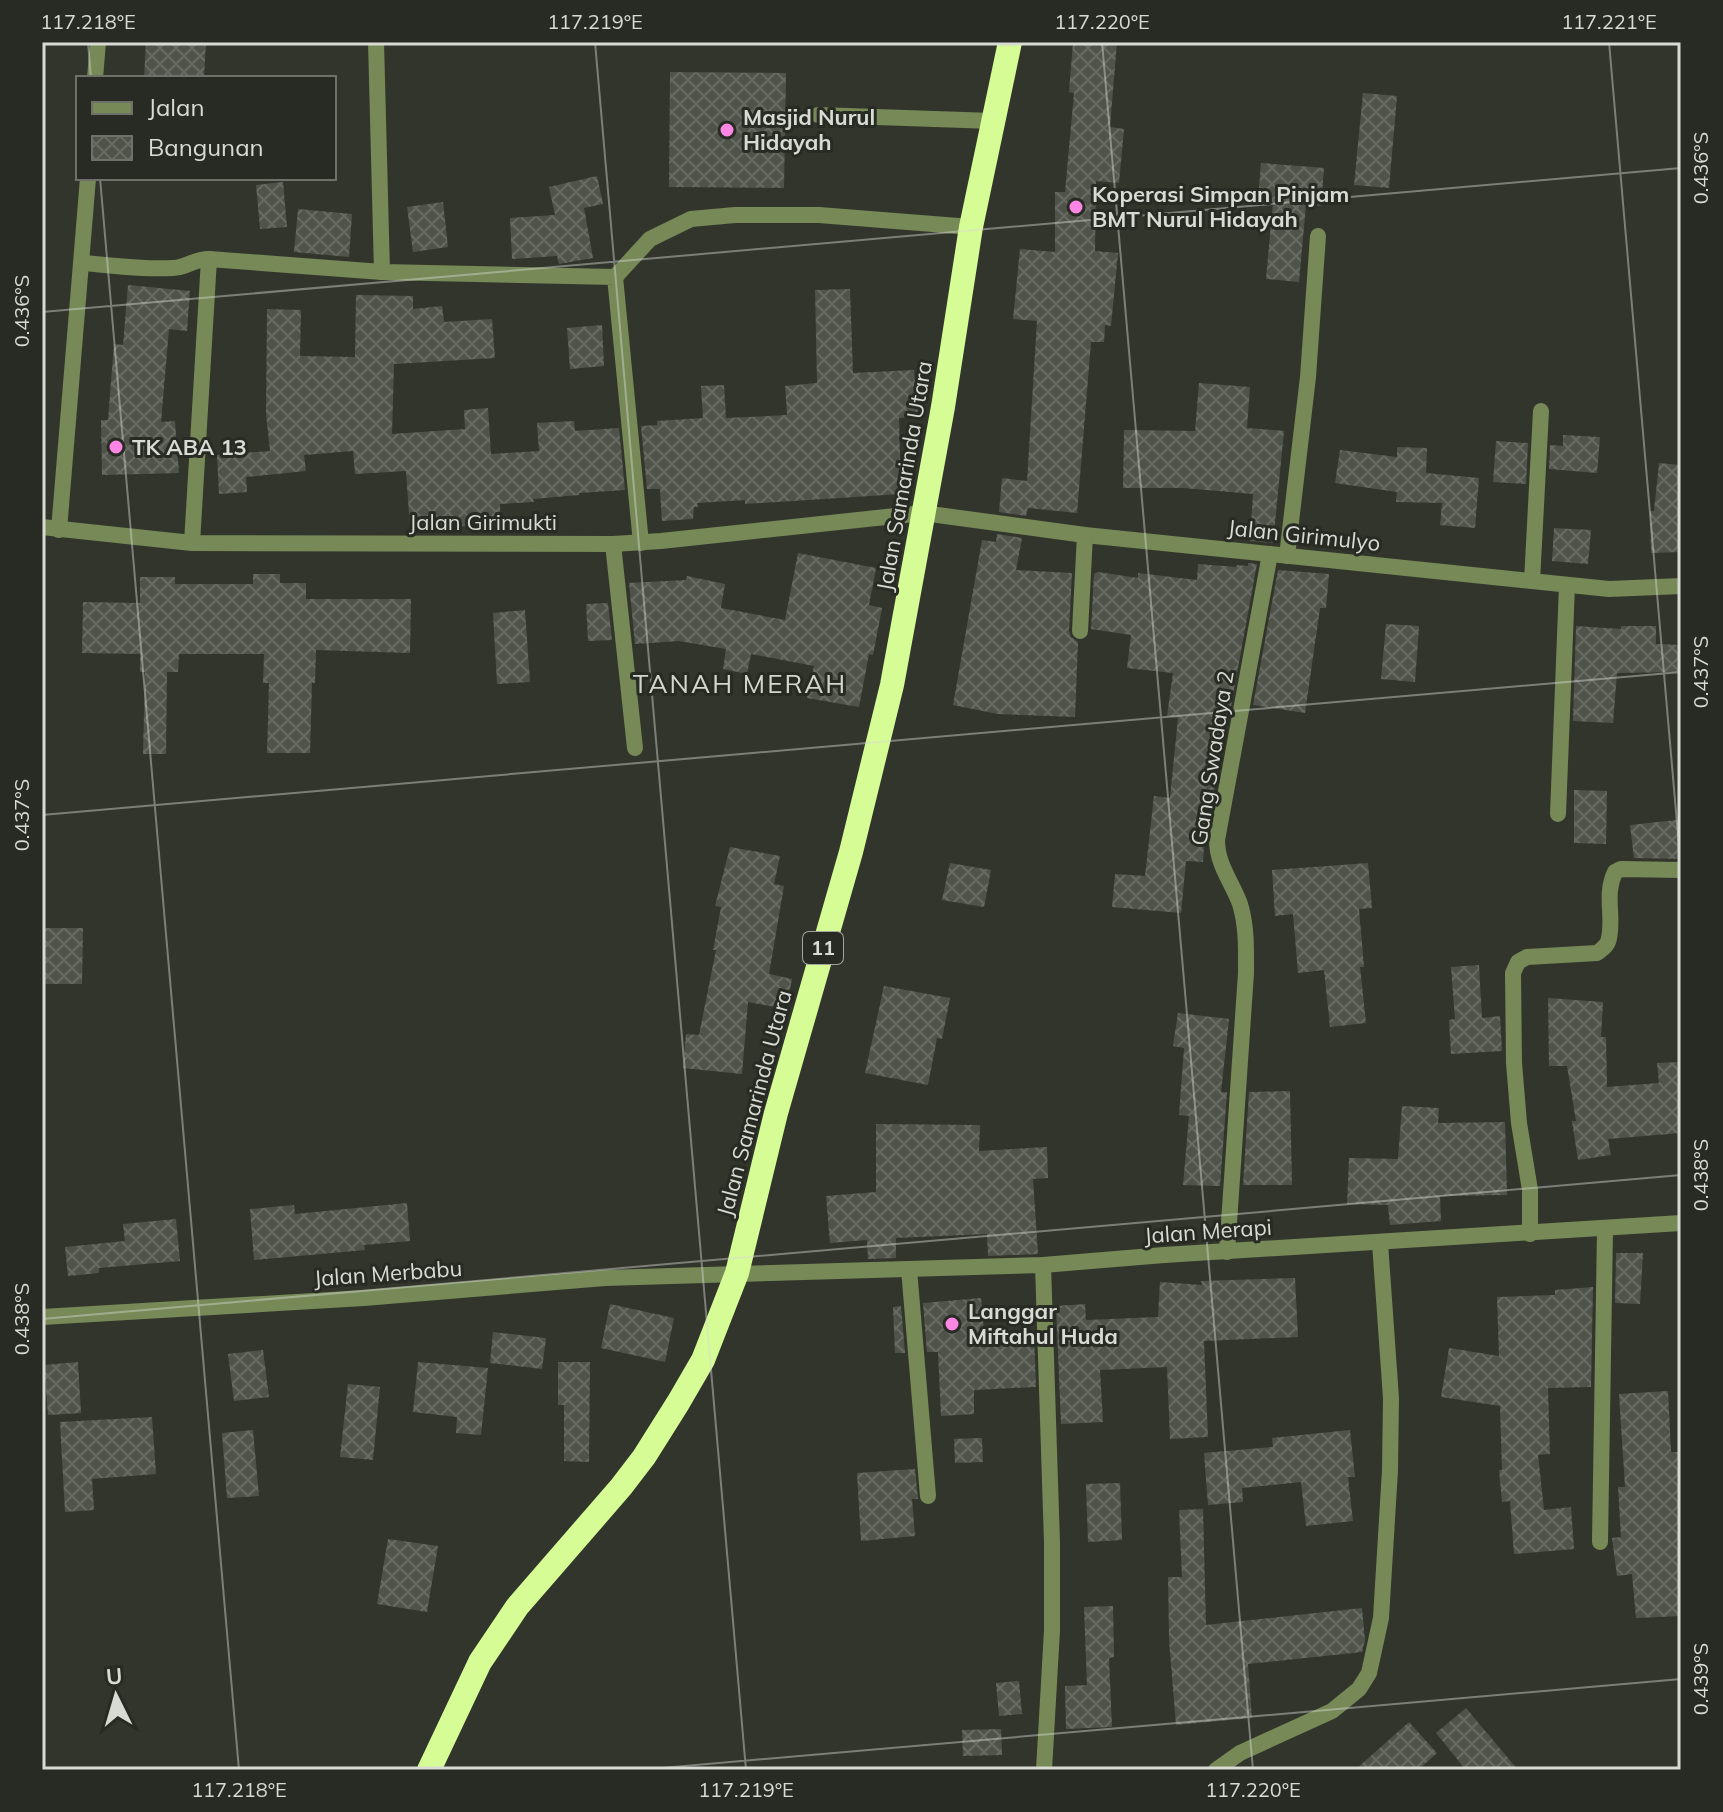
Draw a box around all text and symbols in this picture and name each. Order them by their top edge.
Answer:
text: 117.218°E [40,9,136,34]
text: 117.219°E [547,9,643,34]
text: 117.220°E [1054,9,1150,34]
text: 117.221°E [1561,9,1657,34]
legend [76,76,336,180]
text: Jalan [148,92,204,122]
place label: Masjid Nurul Hidayah [743,103,875,156]
marker: Masjid Nurul Hidayah [718,121,736,139]
text: Bangunan [148,132,264,162]
text: 0.436°S [1688,132,1713,204]
place label: Koperasi Simpan Pinjam BMT Nurul Hidayah [1092,180,1349,233]
marker: Koperasi Simpan Pinjam BMT Nurul Hidayah [1067,198,1085,216]
text: 0.436°S [9,275,34,347]
street label: Jalan Samarinda Utara [870,359,938,593]
place label: TK ABA 13 [132,433,247,461]
marker: TK ABA 13 [107,438,125,456]
street label: Jalan Girimukti [409,508,557,536]
street label: Jalan Girimulyo [1226,513,1382,557]
text: 0.437°S [1688,636,1713,708]
district label: TANAH MERAH [633,667,847,700]
street label: Gang Swadaya 2 [1184,669,1240,847]
text: 0.437°S [9,779,34,851]
road number: 11 [803,932,843,964]
street label: Jalan Samarinda Utara [710,987,798,1219]
text: 0.438°S [1688,1139,1713,1211]
street label: Jalan Merapi [1143,1213,1273,1249]
street label: Jalan Merbabu [313,1254,463,1292]
text: 0.438°S [9,1283,34,1355]
place label: Langgar Miftahul Huda [968,1297,1118,1350]
marker: Langgar Miftahul Huda [943,1315,961,1333]
text: 0.439°S [1688,1643,1713,1715]
north arrow [76,1656,156,1736]
text: U [105,1661,124,1691]
text: 117.218°E [191,1777,287,1802]
text: 117.219°E [698,1777,794,1802]
text: 117.220°E [1205,1777,1301,1802]

